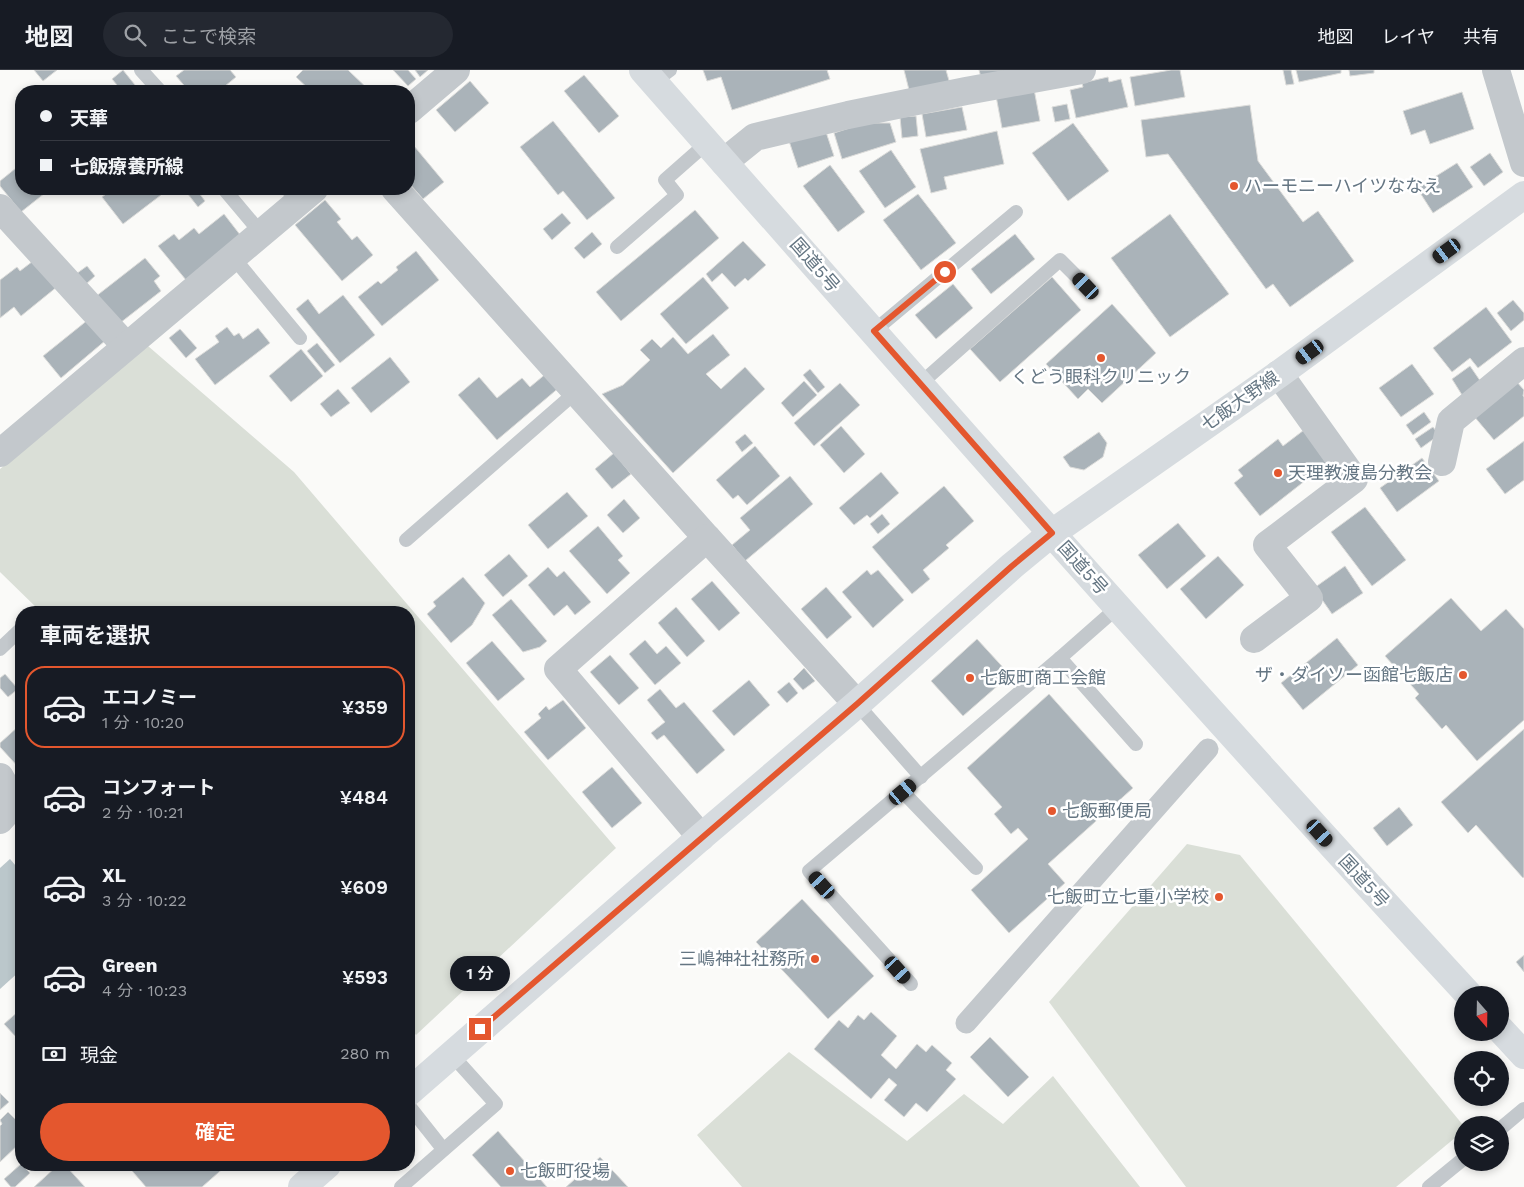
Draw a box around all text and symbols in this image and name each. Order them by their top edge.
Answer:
search box [103,12,453,57]
icon: search [121,21,149,49]
text: 地図 [25,23,73,51]
text: ここで検索 [161,25,256,48]
text: 地図 [1318,26,1354,47]
text: レイヤ [1382,26,1435,47]
text: 共有 [1463,26,1499,47]
text: 天華 [70,107,108,130]
text: 七飯療養所線 [70,155,184,178]
place label: ハーモニーハイツななえ [1244,175,1441,196]
marker: ハーモニーハイツななえ [1228,180,1240,192]
street label: 国道5号 [786,233,844,296]
car [1430,236,1463,266]
route start [934,261,956,283]
car [1070,270,1101,302]
car [1293,337,1326,367]
marker: くどう眼科クリニック [1095,352,1107,364]
place label: くどう眼科クリニック [1011,366,1191,387]
street label: 七飯大野線 [1197,366,1283,435]
place label: 天理教渡島分教会 [1288,462,1432,483]
marker: 天理教渡島分教会 [1272,467,1284,479]
street label: 国道5号 [1054,537,1113,599]
text: 車両を選択 [40,623,150,648]
place label: ザ・ダイソー函館七飯店 [1255,664,1453,685]
place label: 七飯町商工会館 [980,667,1106,688]
marker: ザ・ダイソー函館七飯店 [1457,669,1469,681]
marker: 七飯町商工会館 [964,672,976,684]
icon: car [42,685,87,730]
text: エコノミー [102,686,197,709]
text: ¥359 [342,696,388,719]
text: 1 分 · 10:20 [102,713,184,732]
icon: car [42,775,87,820]
text: コンフォート [102,776,215,799]
car [886,777,919,807]
text: ¥484 [340,786,388,809]
place label: 七飯郵便局 [1062,800,1152,821]
text: 2 分 · 10:21 [102,803,184,822]
marker: 七飯郵便局 [1046,805,1058,817]
car [1304,817,1335,849]
street label: 国道5号 [1335,850,1394,911]
text: XL [102,864,126,887]
icon: car [42,865,87,910]
car [806,869,837,901]
text: ¥609 [340,876,388,899]
place label: 七飯町立七重小学校 [1047,886,1209,907]
text: 3 分 · 10:22 [102,891,187,910]
marker: 七飯町立七重小学校 [1213,891,1225,903]
place label: 三嶋神社社務所 [679,948,805,969]
marker: 三嶋神社社務所 [809,953,821,965]
text: Green [102,954,158,977]
car [882,954,913,986]
icon: car [42,955,87,1000]
callout: 1 分 [450,956,510,992]
text: 1 分 [466,964,494,983]
text: ¥593 [342,966,388,989]
text: 4 分 · 10:23 [102,981,187,1000]
north arrow [1454,986,1509,1041]
map controls [1454,986,1509,1171]
route end [469,1018,491,1040]
icon: cash [40,1040,68,1068]
text: 現金 [80,1044,118,1067]
text: 280 m [340,1044,390,1063]
button: locate [1454,1051,1509,1106]
button: 確定 [40,1103,390,1161]
button: layers [1454,1116,1509,1171]
place label: 七飯町役場 [520,1160,610,1181]
marker: 七飯町役場 [504,1165,516,1177]

